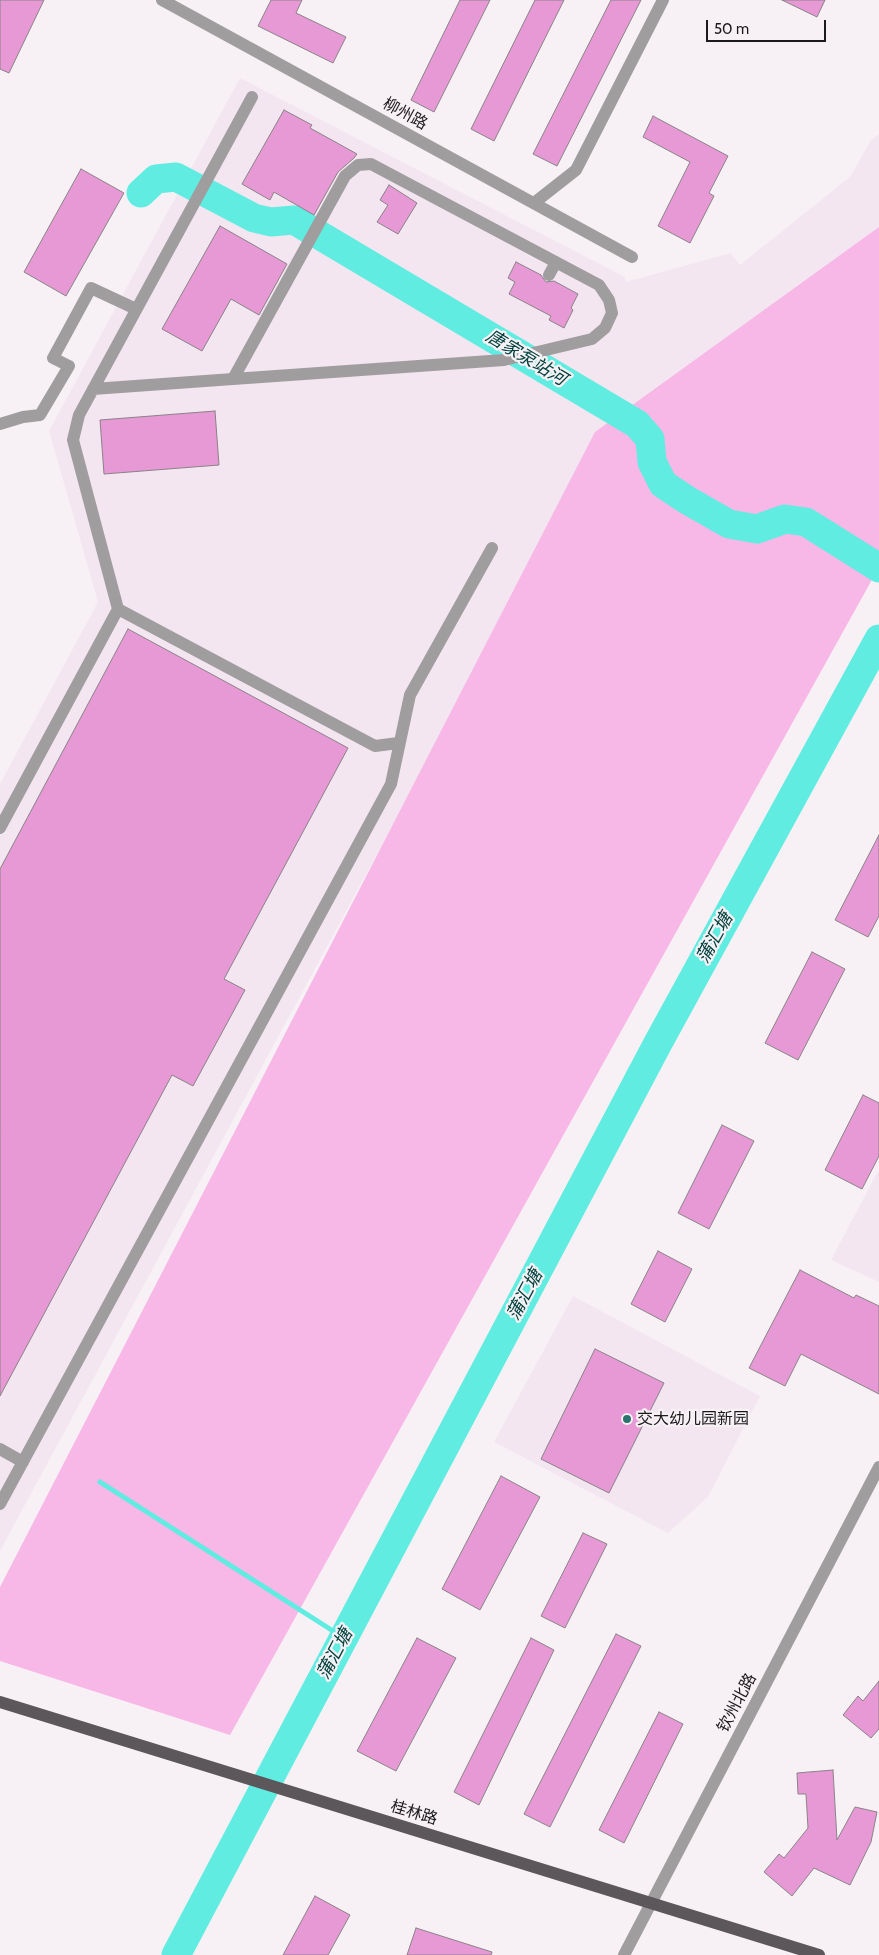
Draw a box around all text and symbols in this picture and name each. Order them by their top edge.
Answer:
scale bar [709,10,829,42]
text: 50 m [714,20,749,38]
street label: 柳州路 [379,94,431,134]
water label: 唐家泵站河 [482,326,570,390]
water label: 蒲汇塘 [692,909,738,967]
water label: 蒲汇塘 [503,1266,547,1324]
place label: 交大幼儿园新园 [637,1409,749,1429]
marker: 交大幼儿园新园 [621,1413,633,1425]
water label: 蒲汇塘 [313,1625,357,1683]
street label: 钦州北路 [714,1670,760,1736]
street label: 桂林路 [388,1797,440,1829]

